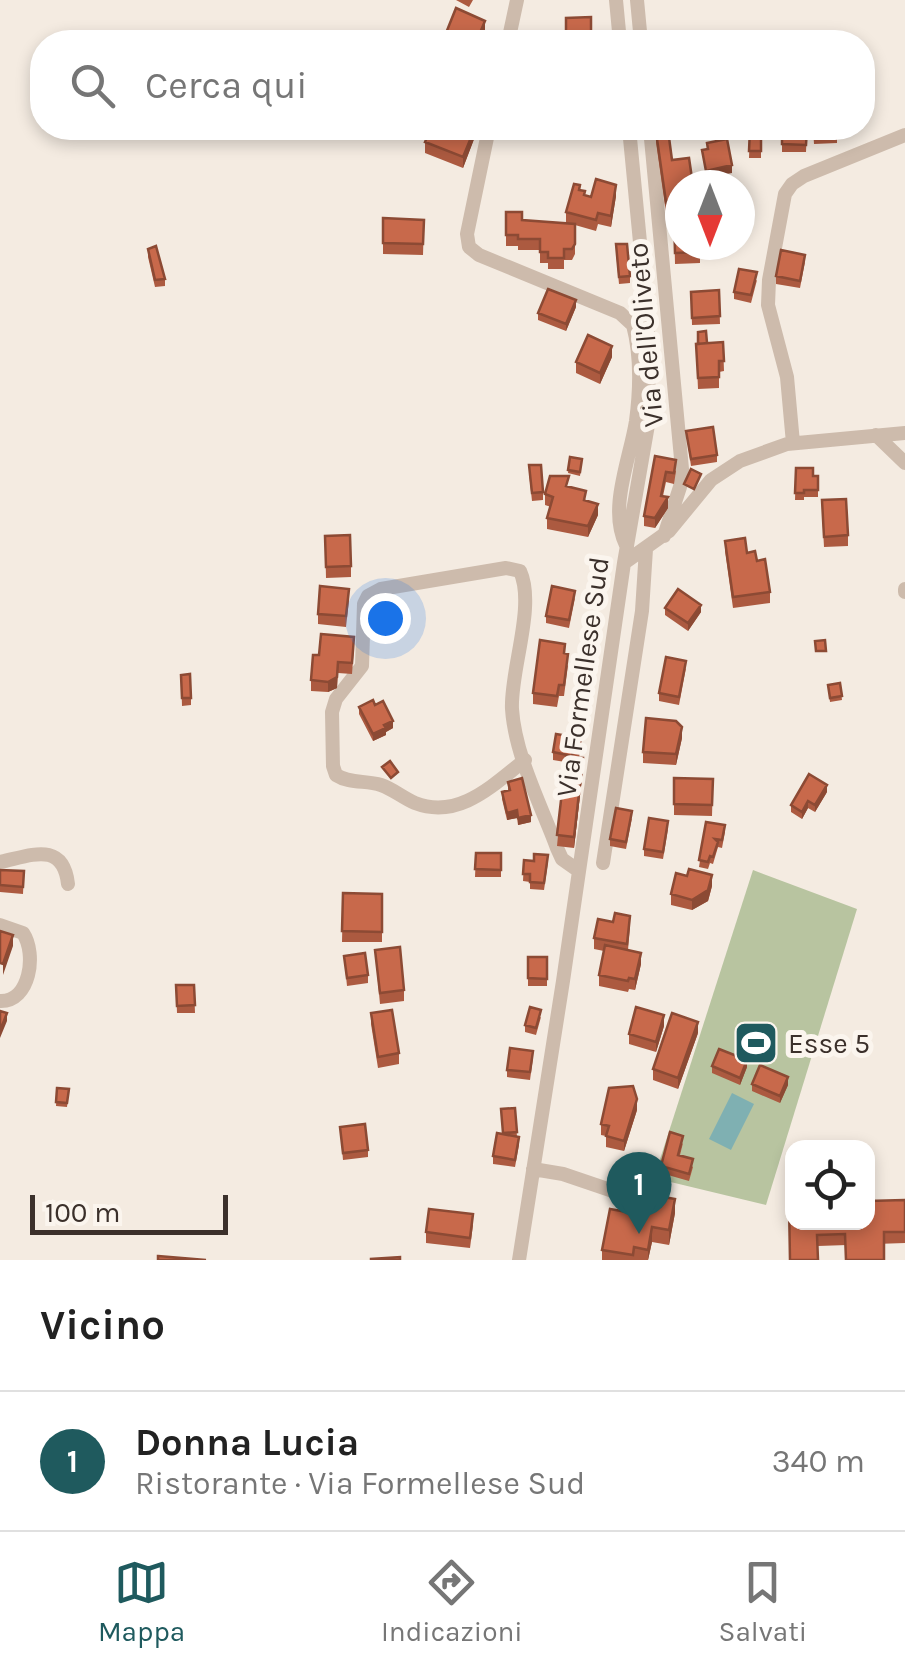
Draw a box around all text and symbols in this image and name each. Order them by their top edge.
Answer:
search box [30,30,875,140]
icon: search [65,58,120,113]
text: Cerca qui [145,63,308,108]
north arrow [665,170,755,260]
street label: Via dell'Oliveto [621,241,670,429]
street label: Via Formellese Sud [549,555,616,799]
your location [360,593,411,644]
sports icon: Esse 5 [733,1020,779,1066]
place label: Esse 5 [788,1027,870,1060]
map controls [785,1140,875,1230]
button: locate [785,1140,875,1230]
pin: 1 [606,1152,672,1234]
scale bar [30,1190,228,1234]
text: 100 m [45,1196,120,1229]
text: Vicino [40,1300,165,1350]
text: Donna Lucia [135,1420,359,1465]
text: 1 [67,1443,78,1480]
text: 340 m [772,1443,865,1480]
text: Ristorante · Via Formellese Sud [135,1465,585,1502]
tab: Mappa [98,1555,185,1648]
tab: Indicazioni [381,1555,523,1648]
tab: Salvati [719,1555,807,1648]

